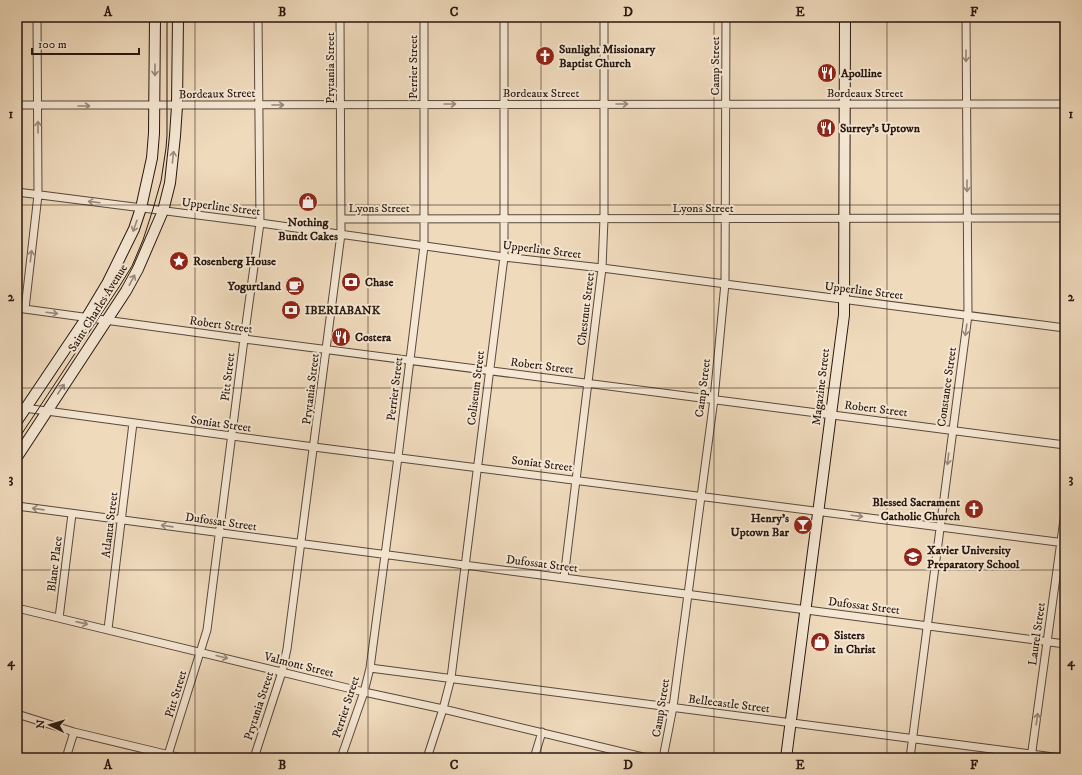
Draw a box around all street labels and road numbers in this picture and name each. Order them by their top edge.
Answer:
street label: Prytania Street [323,32,338,104]
street label: Perrier Street [406,35,421,99]
street label: Camp Street [708,36,723,96]
street label: Bordeaux Street [179,86,256,102]
street label: Bordeaux Street [503,86,579,101]
street label: Bordeaux Street [827,86,903,101]
street label: Upperline Street [181,195,261,219]
street label: Lyons Street [348,201,410,216]
street label: Lyons Street [672,201,734,216]
street label: Upperline Street [502,238,582,262]
street label: Saint Charles Avenue [65,261,131,355]
street label: Chestnut Street [574,271,598,347]
street label: Upperline Street [824,279,904,303]
street label: Robert Street [188,313,254,337]
street label: Constance Street [934,346,960,428]
street label: Magazine Street [809,347,833,426]
street label: Coliseum Street [464,350,488,426]
street label: Pitt Street [218,352,238,402]
street label: Prytania Street [299,352,323,425]
street label: Robert Street [510,355,575,377]
street label: Perrier Street [384,356,406,422]
street label: Camp Street [692,358,714,418]
street label: Robert Street [844,398,909,420]
street label: Soniat Street [190,412,253,436]
street label: Soniat Street [511,453,574,475]
street label: Atlanta Street [99,491,122,559]
street label: Dufossat Street [184,510,258,534]
street label: Blanc Place [44,535,66,593]
street label: Dufossat Street [505,552,579,576]
street label: Dufossat Street [827,594,901,618]
street label: Laurel Street [1025,601,1049,667]
street label: Valmont Street [262,649,336,681]
street label: Pitt Street [162,668,190,719]
street label: Prytania Street [241,670,277,742]
street label: Perrier Street [329,674,363,740]
street label: Camp Street [649,678,673,738]
street label: Bellecastle Street [687,692,771,716]

